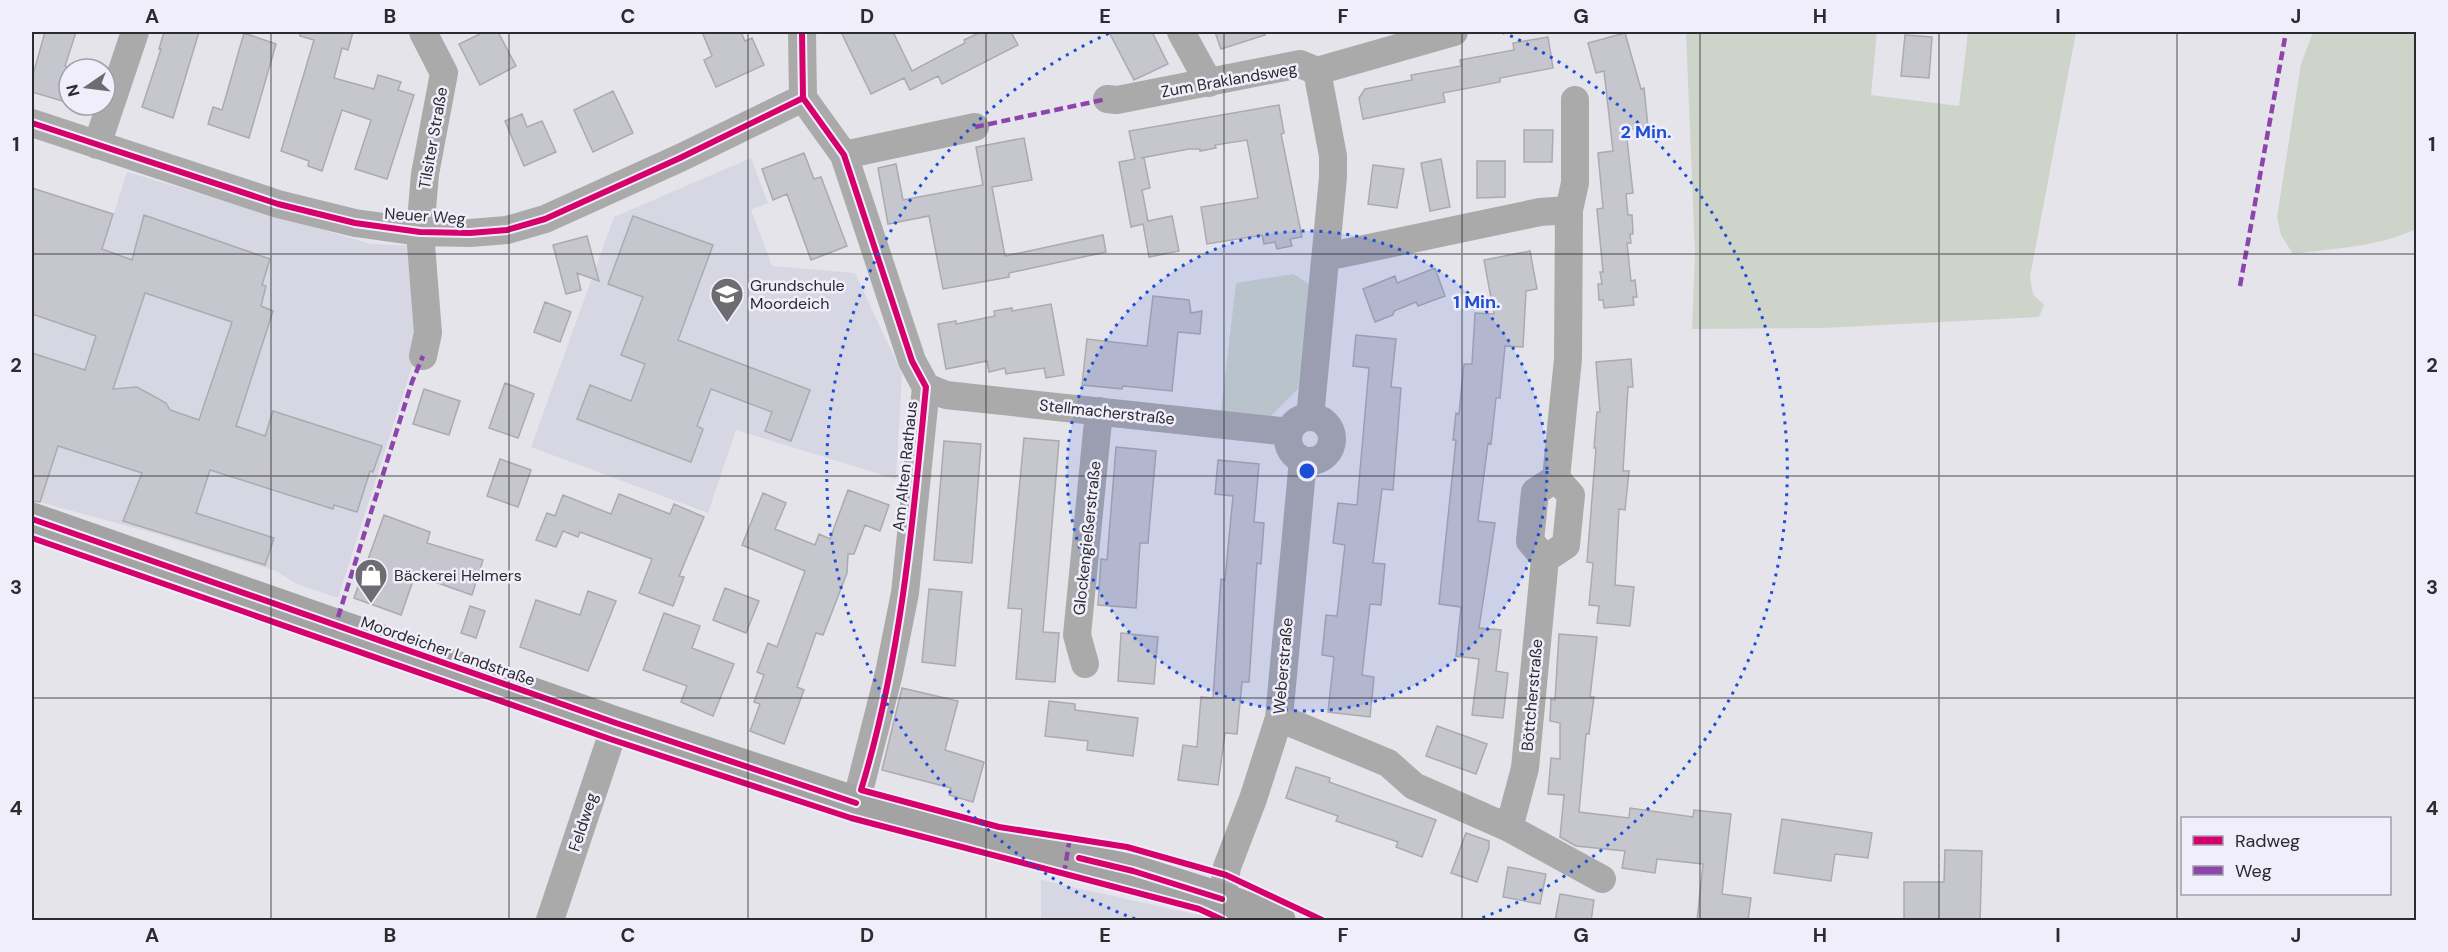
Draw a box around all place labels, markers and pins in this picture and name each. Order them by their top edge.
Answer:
place label: Grundschule Moordeich [750,275,845,314]
school or university icon: Grundschule Moordeich [709,276,745,323]
centre of rings [1297,461,1317,481]
shop icon: Bäckerei Helmers [353,557,389,604]
place label: Bäckerei Helmers [394,565,522,586]

